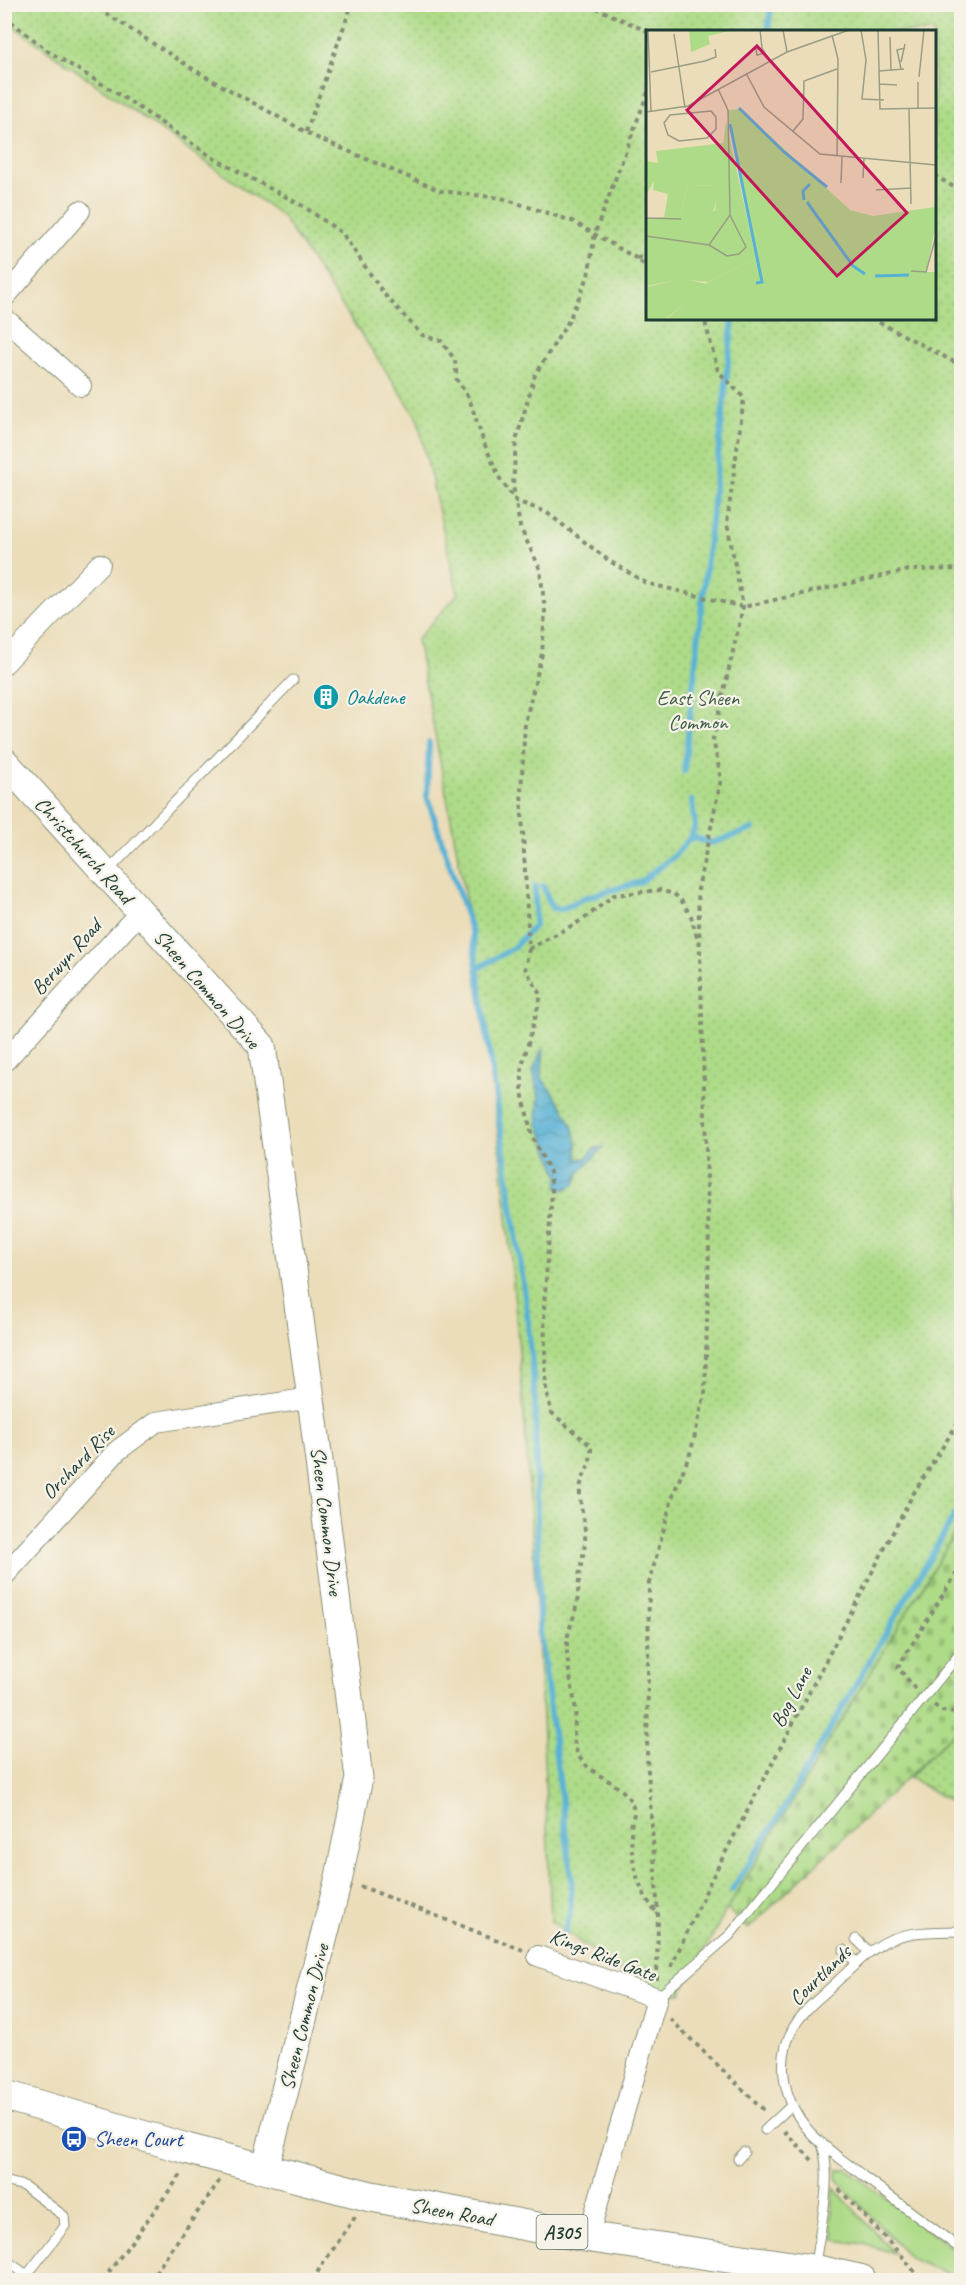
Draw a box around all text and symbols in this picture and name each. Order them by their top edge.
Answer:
inset map [646,30,936,320]
building icon: Oakdene [311,682,341,712]
place label: Oakdene [346,684,406,710]
park label: East Sheen Common [657,685,740,735]
street label: Christchurch Road [29,791,141,912]
street label: Berwyn Road [25,911,109,1000]
street label: Sheen Common Drive [148,924,267,1055]
street label: Orchard Rise [36,1418,121,1505]
street label: Sheen Common Drive [305,1445,349,1598]
street label: Bog Lane [764,1661,818,1732]
street label: Kings Ride Gate [546,1923,661,1988]
street label: Courtlands [783,1938,858,2011]
street label: Sheen Common Drive [273,1940,335,2093]
bus stop icon: Sheen Court [59,2124,89,2154]
place label: Sheen Court [94,2126,184,2152]
street label: Sheen Road [408,2192,498,2233]
road number: A305 [536,2215,588,2249]

